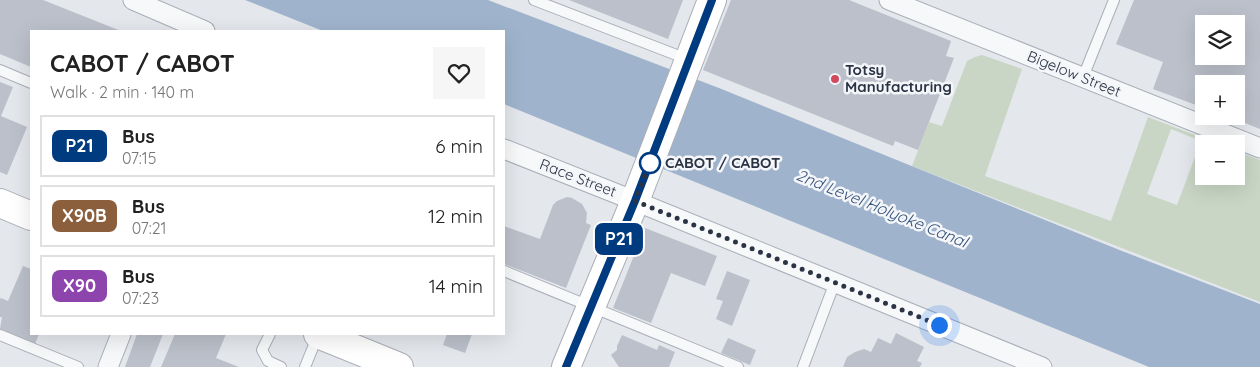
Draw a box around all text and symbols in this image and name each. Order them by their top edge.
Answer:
map controls [1195,15,1245,185]
button: layers [1195,15,1245,65]
street label: Bigelow Street [1025,46,1124,101]
button: heart [433,47,485,99]
text: CABOT / CABOT [50,48,235,78]
place label: Totsy Manufacturing [845,60,952,96]
marker: Totsy Manufacturing [829,73,841,85]
button: + [1195,75,1245,125]
text: Walk · 2 min · 140 m [50,82,194,102]
text: Bus [122,124,155,148]
text: P21 [65,134,94,157]
text: 6 min [435,134,483,158]
button: − [1195,135,1245,185]
text: 07:15 [122,148,156,168]
marker: CABOT / CABOT [639,152,661,174]
place label: CABOT / CABOT [665,153,781,172]
street label: Race Street [537,154,619,201]
water label: 2nd Level Holyoke Canal [794,164,973,252]
text: Bus [132,194,165,218]
text: X90B [62,204,107,227]
text: 12 min [428,204,483,228]
text: 07:21 [132,218,166,238]
line badge: P21 [590,223,648,255]
text: P21 [605,227,633,250]
text: Bus [122,264,155,288]
text: X90 [63,274,96,297]
text: 14 min [429,274,483,298]
text: 07:23 [122,288,159,308]
your location [927,313,952,338]

